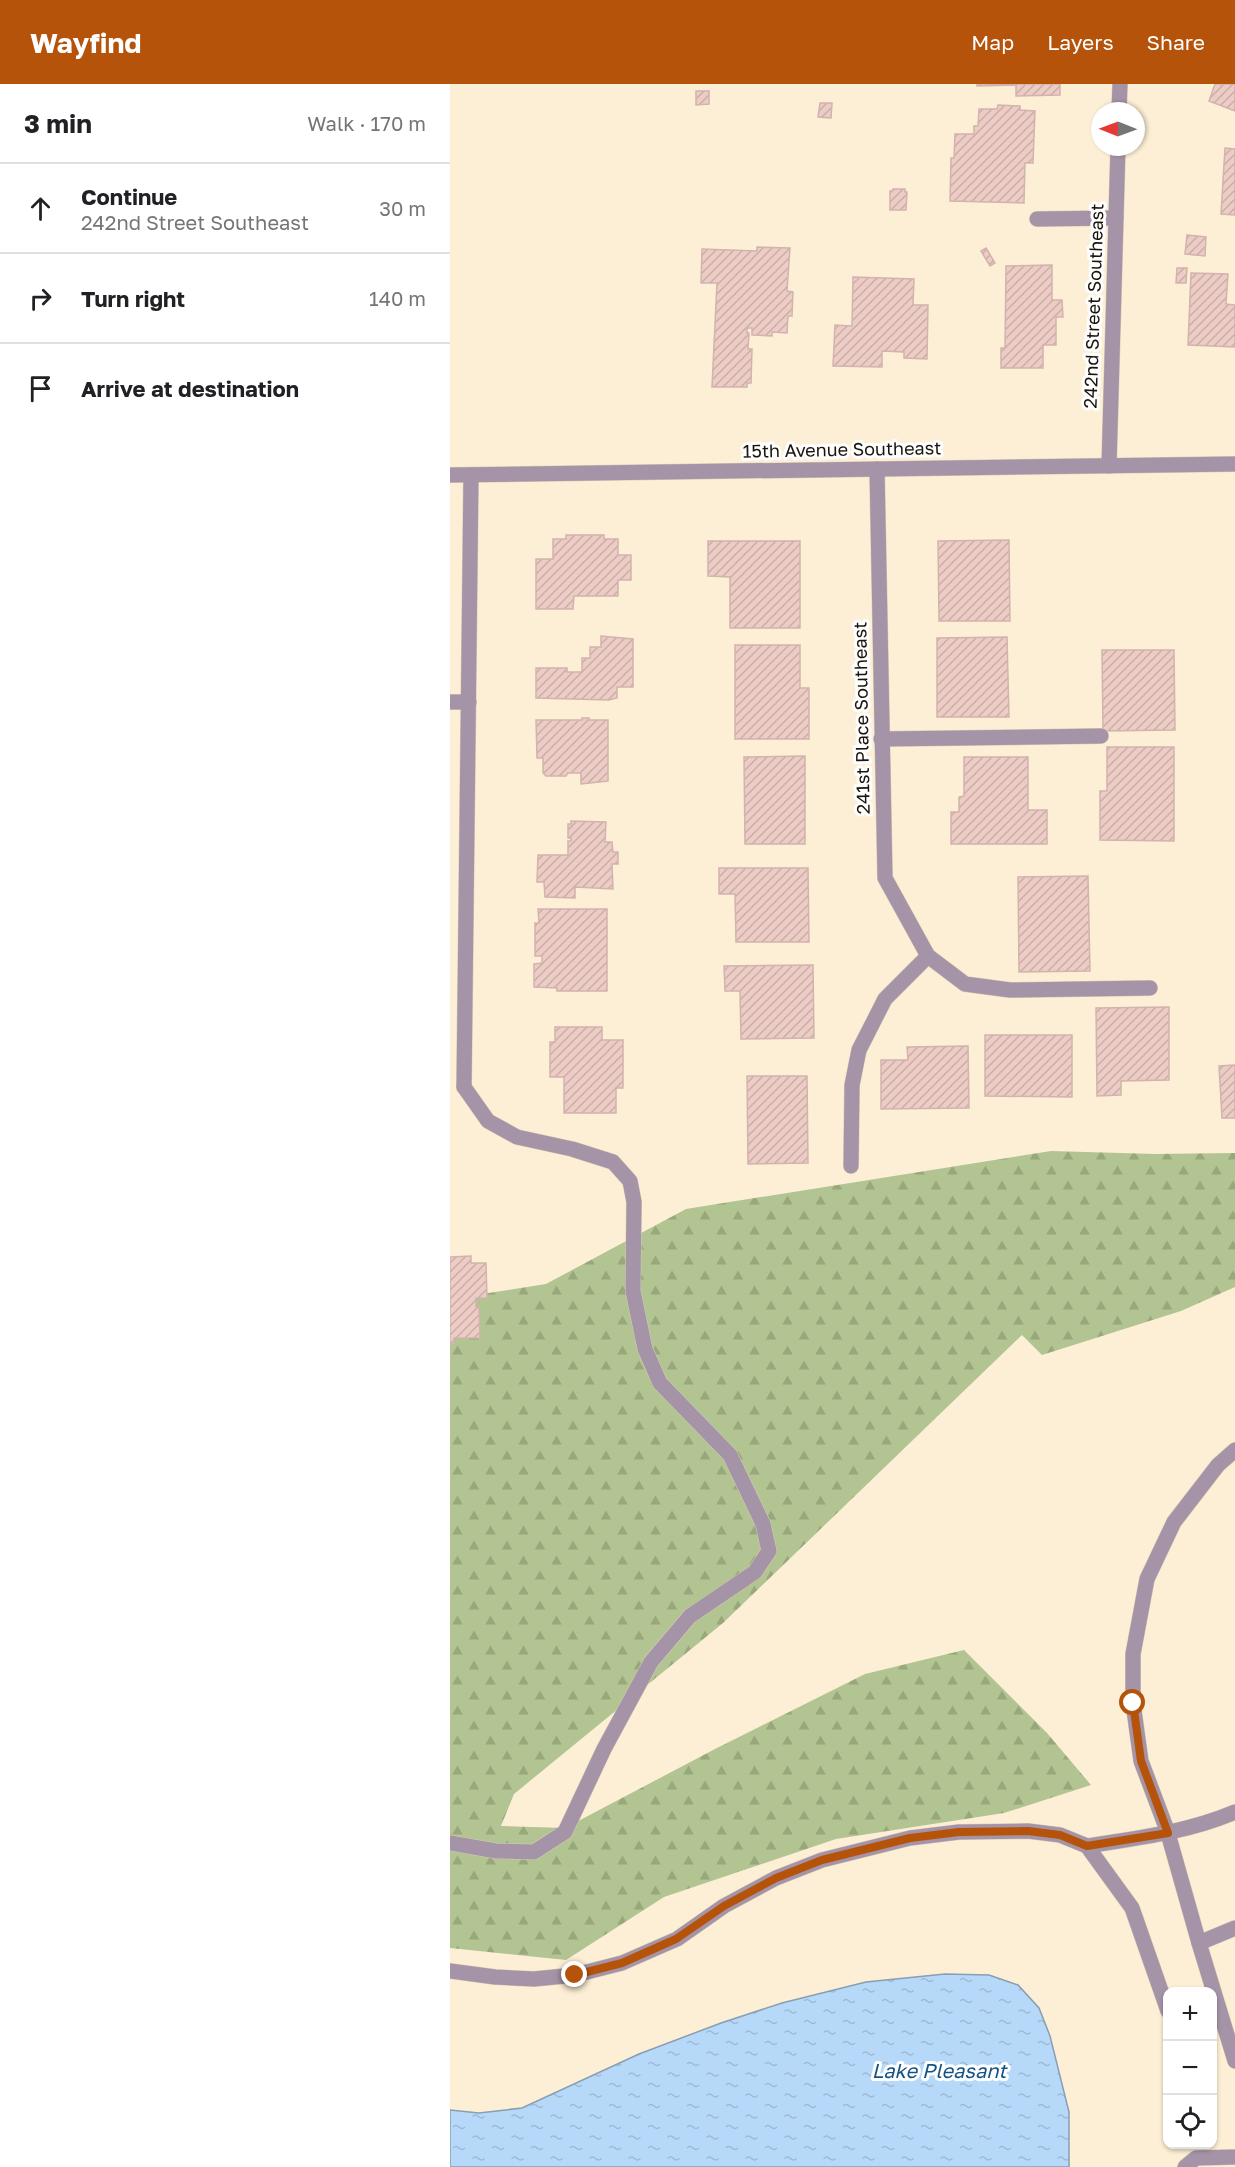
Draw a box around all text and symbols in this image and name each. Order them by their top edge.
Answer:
text: Wayfind [30,26,142,59]
text: Map [971,29,1014,55]
text: Layers [1047,29,1114,55]
text: Share [1147,29,1205,55]
north arrow [1091,102,1145,156]
text: 3 min [24,108,92,139]
text: Walk · 170 m [307,111,426,135]
text: Continue [81,183,177,210]
icon: ahead [24,192,57,225]
text: 30 m [379,196,426,220]
street label: 242nd Street Southeast [1078,203,1108,409]
text: 242nd Street Southeast [81,210,309,234]
icon: right [24,282,57,315]
text: Turn right [81,285,185,312]
text: 140 m [369,286,426,310]
icon: arrive [24,372,57,405]
text: Arrive at destination [81,375,299,402]
street label: 15th Avenue Southeast [742,436,942,462]
street label: 241st Place Southeast [848,621,874,815]
route start [1119,1689,1145,1715]
route end [561,1961,587,1987]
map controls [1163,1987,1217,2149]
button: + [1163,1987,1217,2041]
button: − [1163,2041,1217,2095]
water label: Lake Pleasant [872,2058,1008,2082]
button: locate [1163,2095,1217,2149]

